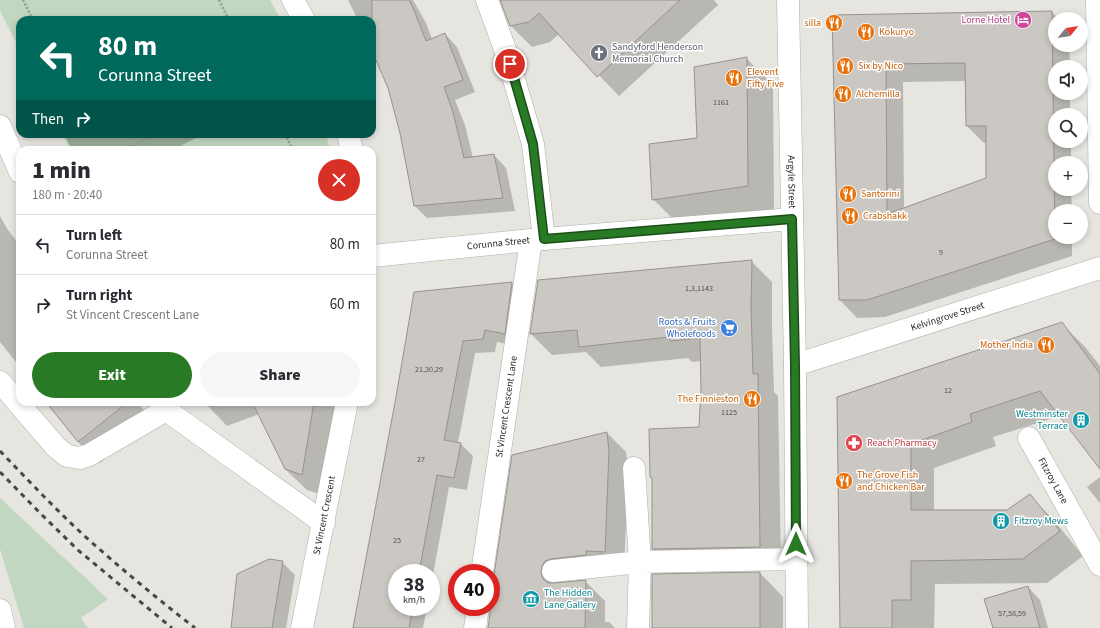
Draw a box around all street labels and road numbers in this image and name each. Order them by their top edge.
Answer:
street label: Argyle Street [784,155,799,209]
street label: Corunna Street [466,233,531,253]
street label: Kelvingrove Street [909,298,987,335]
street label: St Vincent Crescent Lane [492,355,521,459]
street label: Fitzroy Lane [1034,455,1071,506]
street label: St Vincent Crescent [310,474,339,556]

